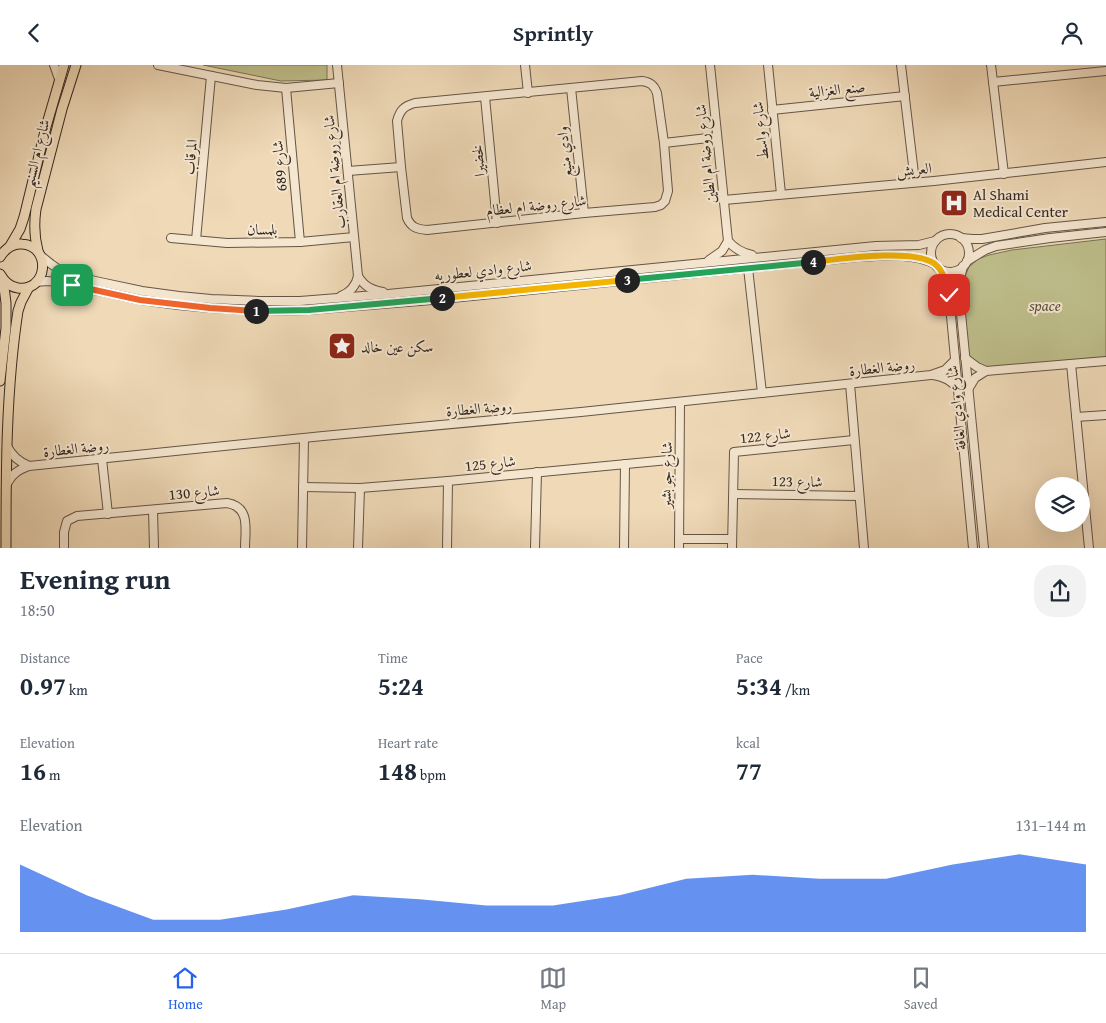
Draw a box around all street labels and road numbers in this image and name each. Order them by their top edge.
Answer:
street label: صنع الغزالية [808,76,867,106]
street label: شارع واسط [747,101,776,161]
street label: شارع روضة ام الطين [689,103,724,205]
street label: شارع روضة ام العقارب [318,114,353,230]
street label: شارع ام السنيم [17,117,59,190]
street label: وادي منيع [551,125,581,179]
street label: المرقاب [178,138,202,176]
street label: شارع 689 [266,139,295,192]
street label: لخضيرا [466,144,490,178]
street label: العريش [895,157,933,181]
street label: شارع روضة ام لعظام [485,189,588,224]
street label: بلمسان [247,218,278,240]
street label: شارع وادي لعطوريه [433,254,533,289]
street label: روضة الغطارة [848,353,916,381]
street label: شارع وادي الغافة [941,364,974,451]
street label: روضة الغطارة [445,395,513,421]
street label: شارع 122 [739,422,792,451]
street label: روضة الغطارة [42,434,110,462]
street label: شارع جو بشير [655,442,680,511]
street label: شارع 125 [464,450,517,479]
street label: شارع 123 [771,470,823,495]
street label: شارع 130 [168,479,221,508]

